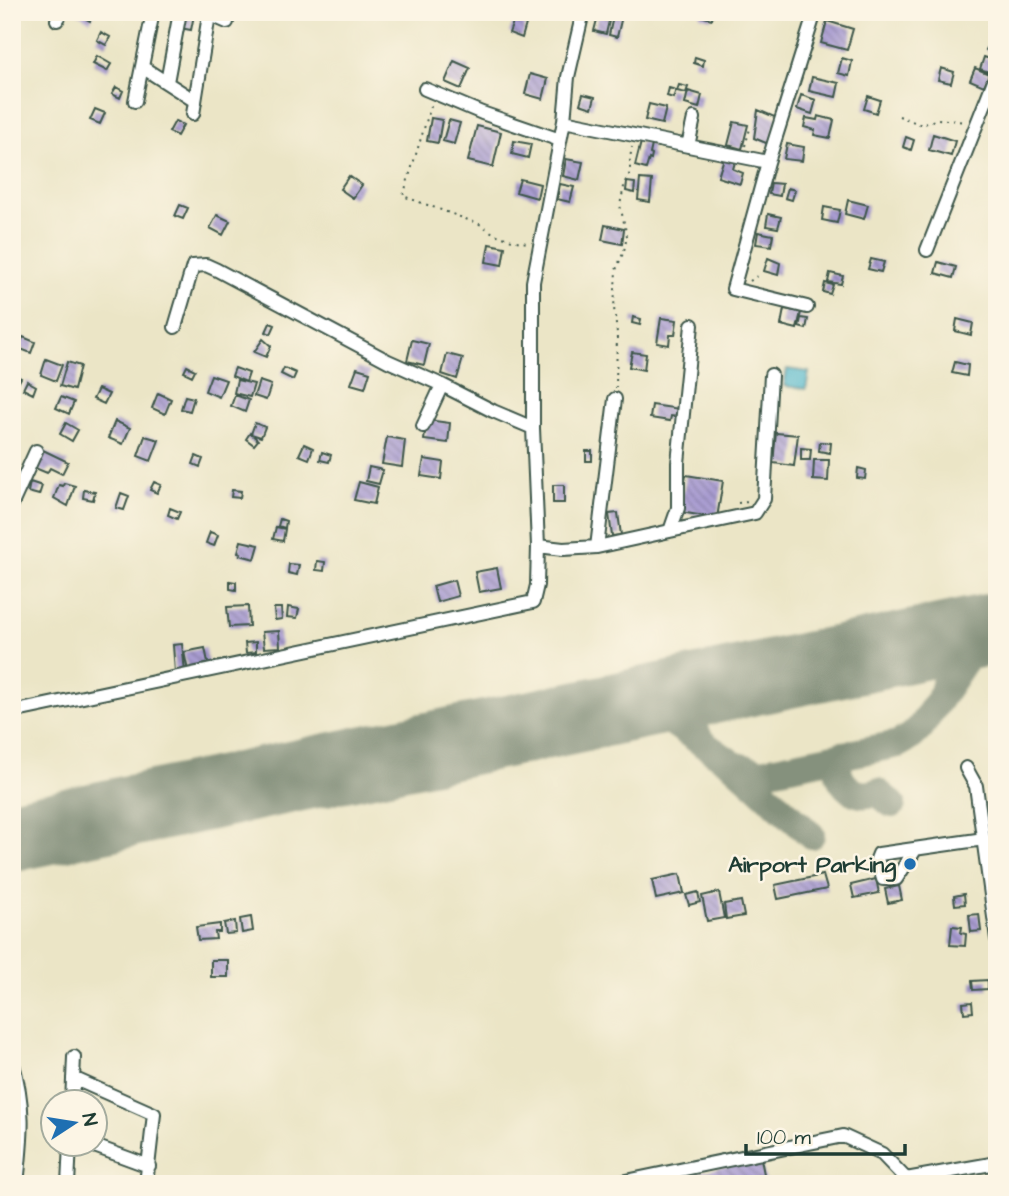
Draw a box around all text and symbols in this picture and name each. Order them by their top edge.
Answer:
place label: Airport Parking [728,849,896,882]
marker: Airport Parking [902,856,918,872]
north arrow [38,1088,108,1158]
text: N [75,1111,104,1128]
scale bar [746,1112,906,1156]
text: 100 m [757,1123,812,1152]

